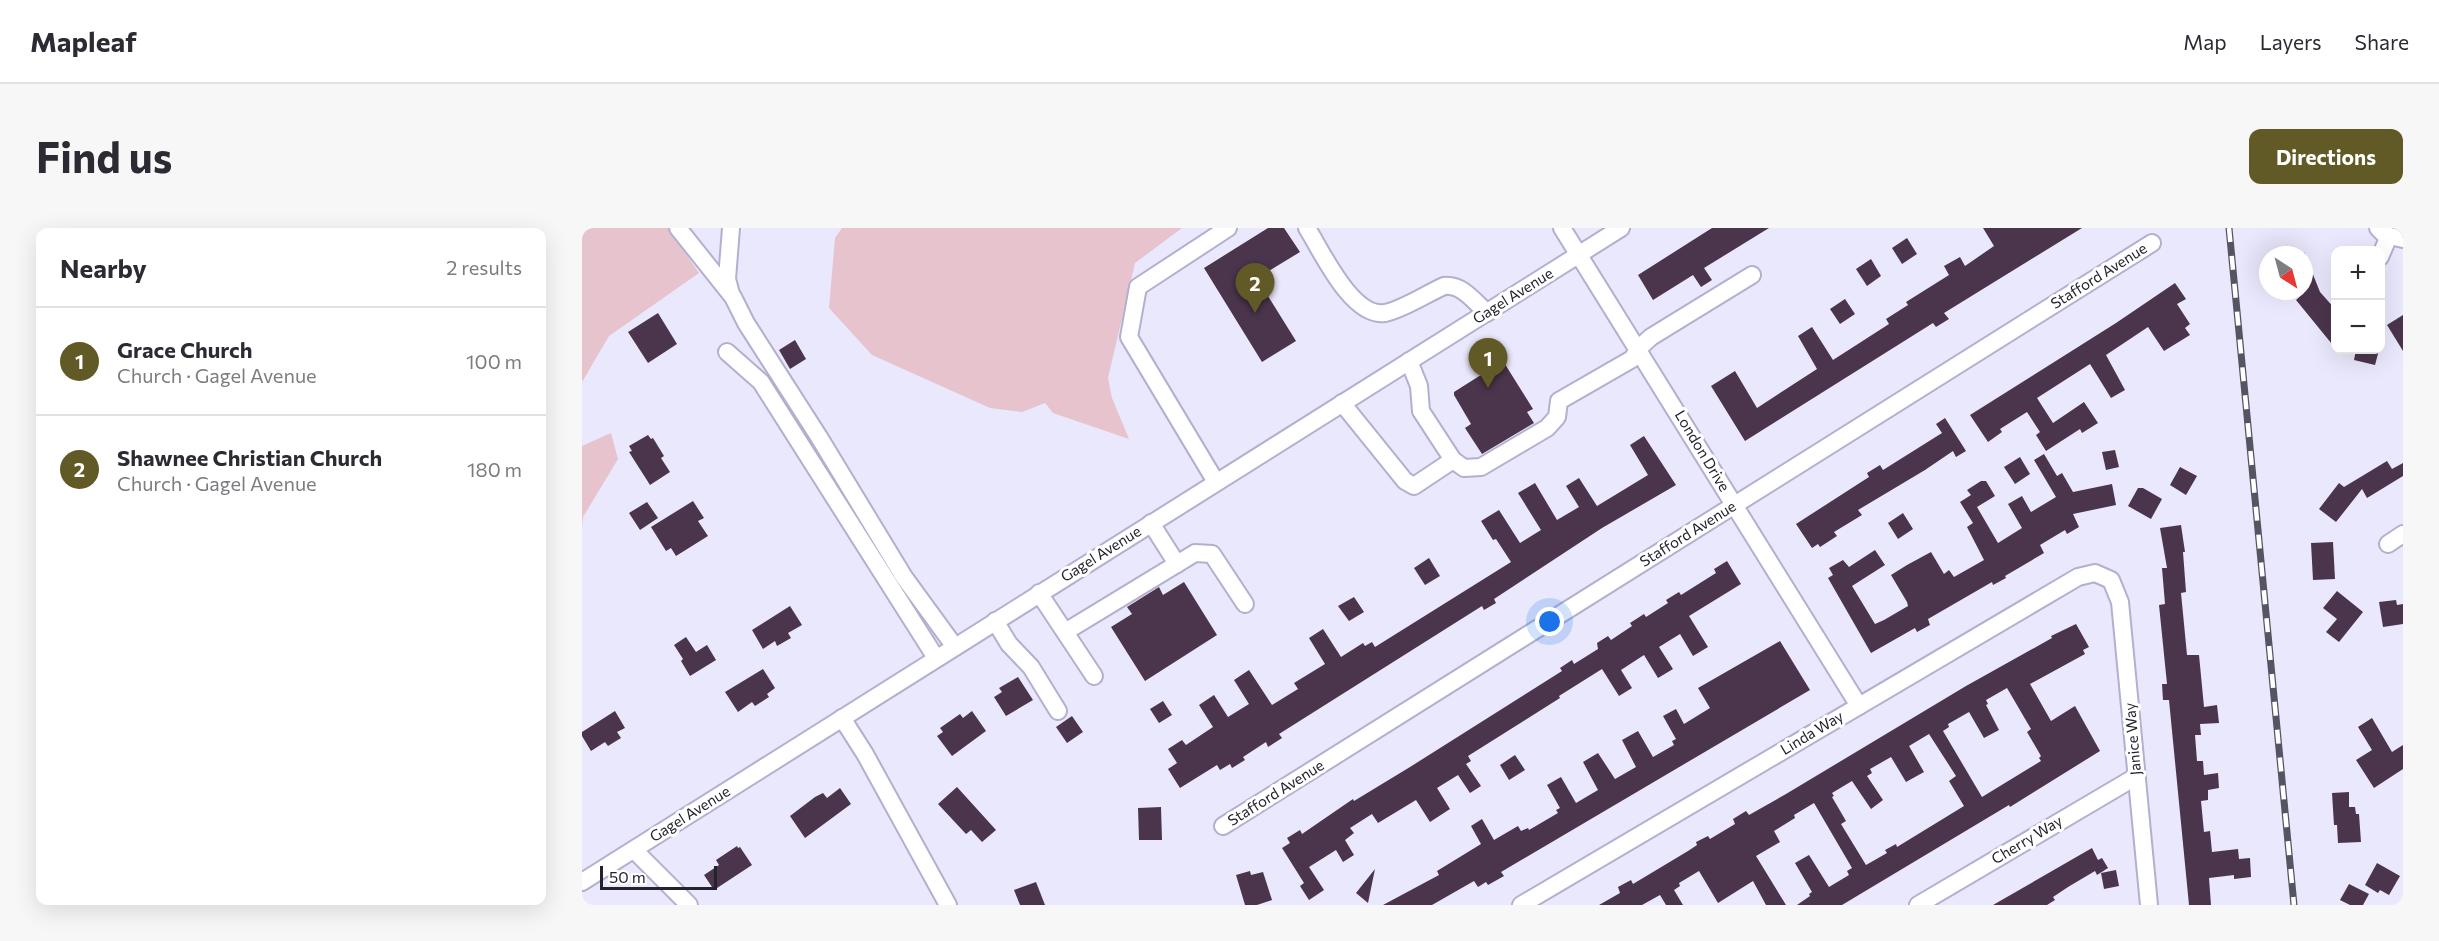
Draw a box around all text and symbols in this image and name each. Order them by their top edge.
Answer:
text: Mapleaf [30,24,137,58]
text: Map [2183,29,2227,54]
text: Layers [2260,29,2322,54]
text: Share [2355,29,2409,54]
button: Directions [2249,129,2403,184]
text: Find us [36,130,172,182]
street label: Stafford Avenue [2047,238,2150,312]
north arrow [2259,246,2313,300]
map controls [2331,246,2385,354]
button: + [2331,246,2385,300]
text: Nearby [60,252,147,283]
text: 2 results [446,255,522,279]
street label: Gagel Avenue [1469,263,1556,327]
pin: 2 [1236,264,1274,313]
button: − [2331,300,2385,354]
text: Grace Church [117,336,252,363]
pin: 1 [1468,338,1508,388]
text: 1 [75,349,84,373]
text: 100 m [466,349,522,373]
text: Church · Gagel Avenue [117,363,317,387]
street label: London Drive [1672,407,1734,494]
text: Shawnee Christian Church [117,444,382,471]
text: 2 [74,457,85,481]
text: 180 m [467,457,522,481]
text: Church · Gagel Avenue [117,471,317,495]
street label: Stafford Avenue [1636,496,1739,570]
street label: Gagel Avenue [1057,521,1144,585]
your location [1535,607,1564,636]
street label: Janice Way [2120,702,2144,776]
street label: Linda Way [1777,706,1846,758]
street label: Stafford Avenue [1224,755,1327,829]
street label: Gagel Avenue [646,781,733,845]
street label: Cherry Way [1988,811,2065,867]
scale bar [600,863,717,890]
text: 50 m [609,867,646,886]

